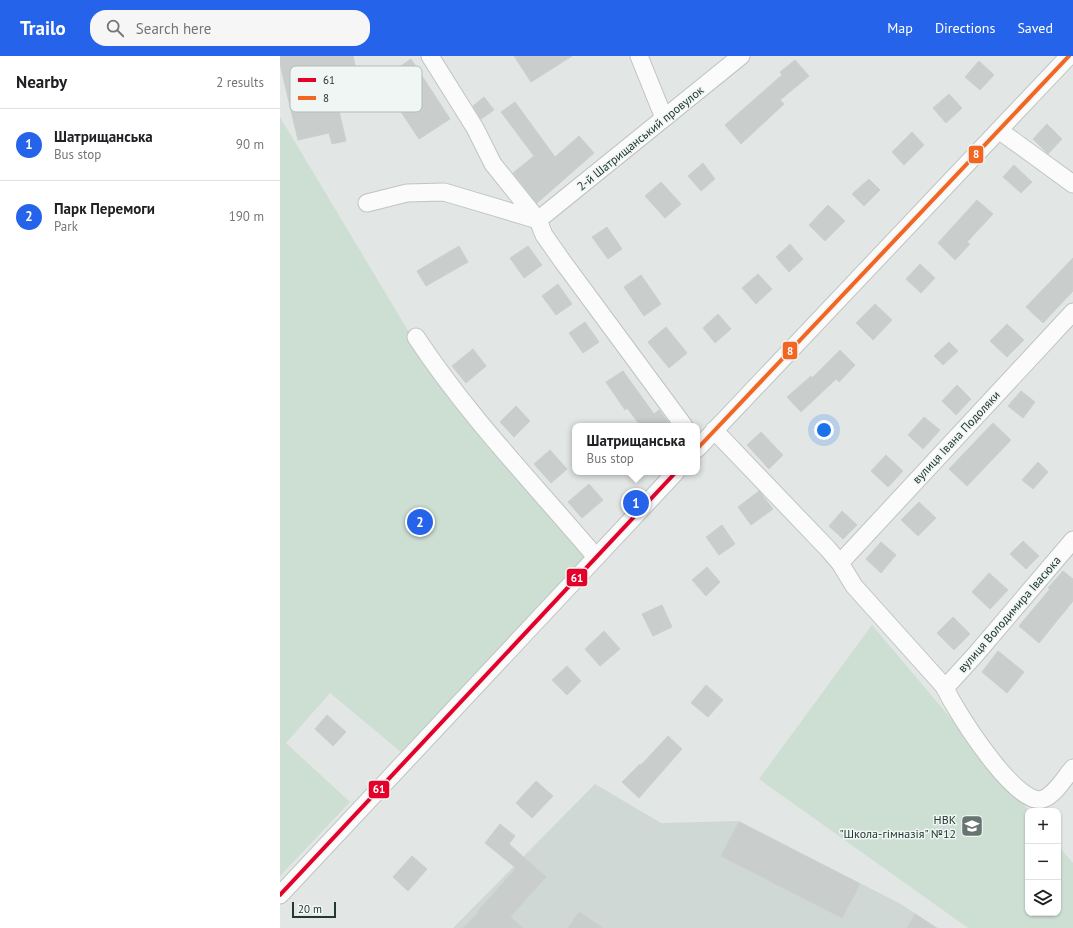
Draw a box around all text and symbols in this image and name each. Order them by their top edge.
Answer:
search box [90,10,370,46]
text: Trailo [20,16,66,40]
icon: search [104,17,126,39]
text: Search here [136,19,211,38]
text: Map [887,19,913,37]
text: Directions [935,19,995,37]
text: Saved [1017,19,1053,37]
legend [290,66,422,112]
text: Nearby [16,71,67,93]
text: 61 [323,73,335,87]
text: 2 results [216,74,264,91]
street label: 2-й Шатрищанський провулок [574,82,706,194]
text: 8 [323,91,329,105]
text: Шатрищанська [54,127,153,146]
text: 1 [25,136,33,153]
text: 90 m [236,136,264,153]
line badge: 8 [968,145,984,164]
text: Bus stop [54,146,101,163]
text: 8 [973,147,979,161]
text: Парк Перемоги [54,199,155,218]
text: 2 [25,208,33,225]
text: 190 m [229,208,264,225]
text: Park [54,218,78,235]
line badge: 8 [782,341,798,360]
text: 8 [787,344,793,358]
street label: вулиця Івана Подоляки [909,387,1003,487]
your location [814,420,834,440]
popup [572,423,700,475]
text: Шатрищанська [587,431,685,450]
text: Bus stop [587,450,634,467]
pin: 1 [623,488,649,518]
pin: 2 [407,507,433,537]
street label: вулиця Володимира Івасюка [954,553,1064,675]
line badge: 61 [566,568,588,587]
text: 61 [571,571,583,585]
line badge: 61 [368,780,390,799]
text: 61 [373,782,385,796]
map controls [1025,808,1061,916]
button: + [1025,808,1061,844]
place label: НВК "Школа-гімназія" №12 [840,812,956,841]
school or university icon: НВК "Школа-гімназія" №12 [959,813,985,839]
button: − [1025,844,1061,880]
button: layers [1025,880,1061,916]
scale bar [292,900,336,919]
text: 20 m [298,902,322,916]

